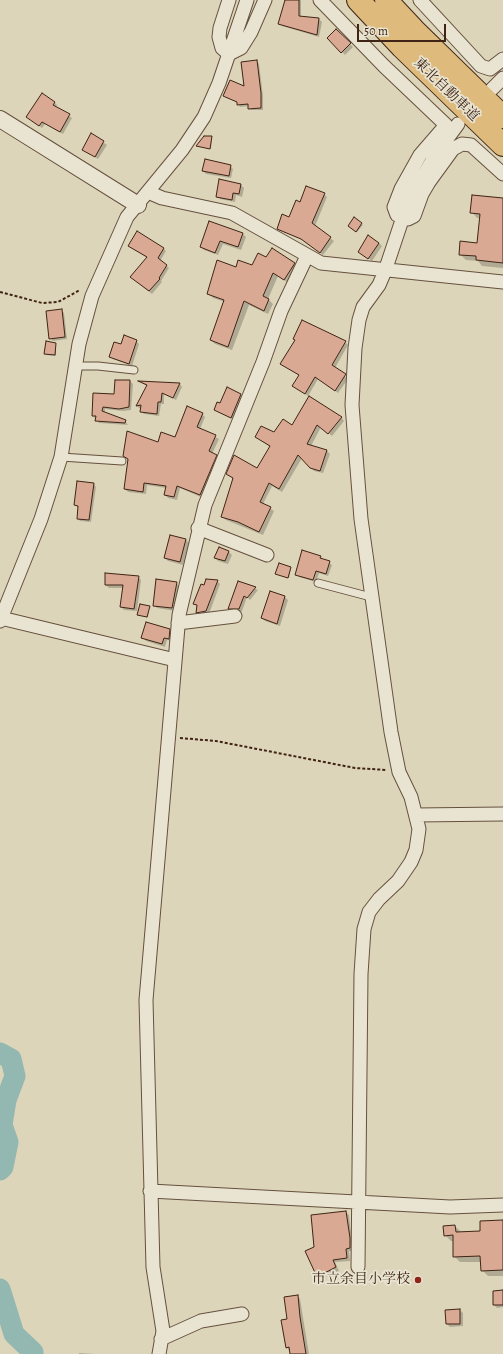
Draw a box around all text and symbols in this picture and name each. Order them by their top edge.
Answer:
scale bar [359,16,448,42]
text: 50 m [364,23,388,39]
street label: 東北自動車道 [410,55,482,125]
place label: 市立余目小学校 [312,1272,410,1288]
marker: 市立余目小学校 [413,1275,423,1285]

